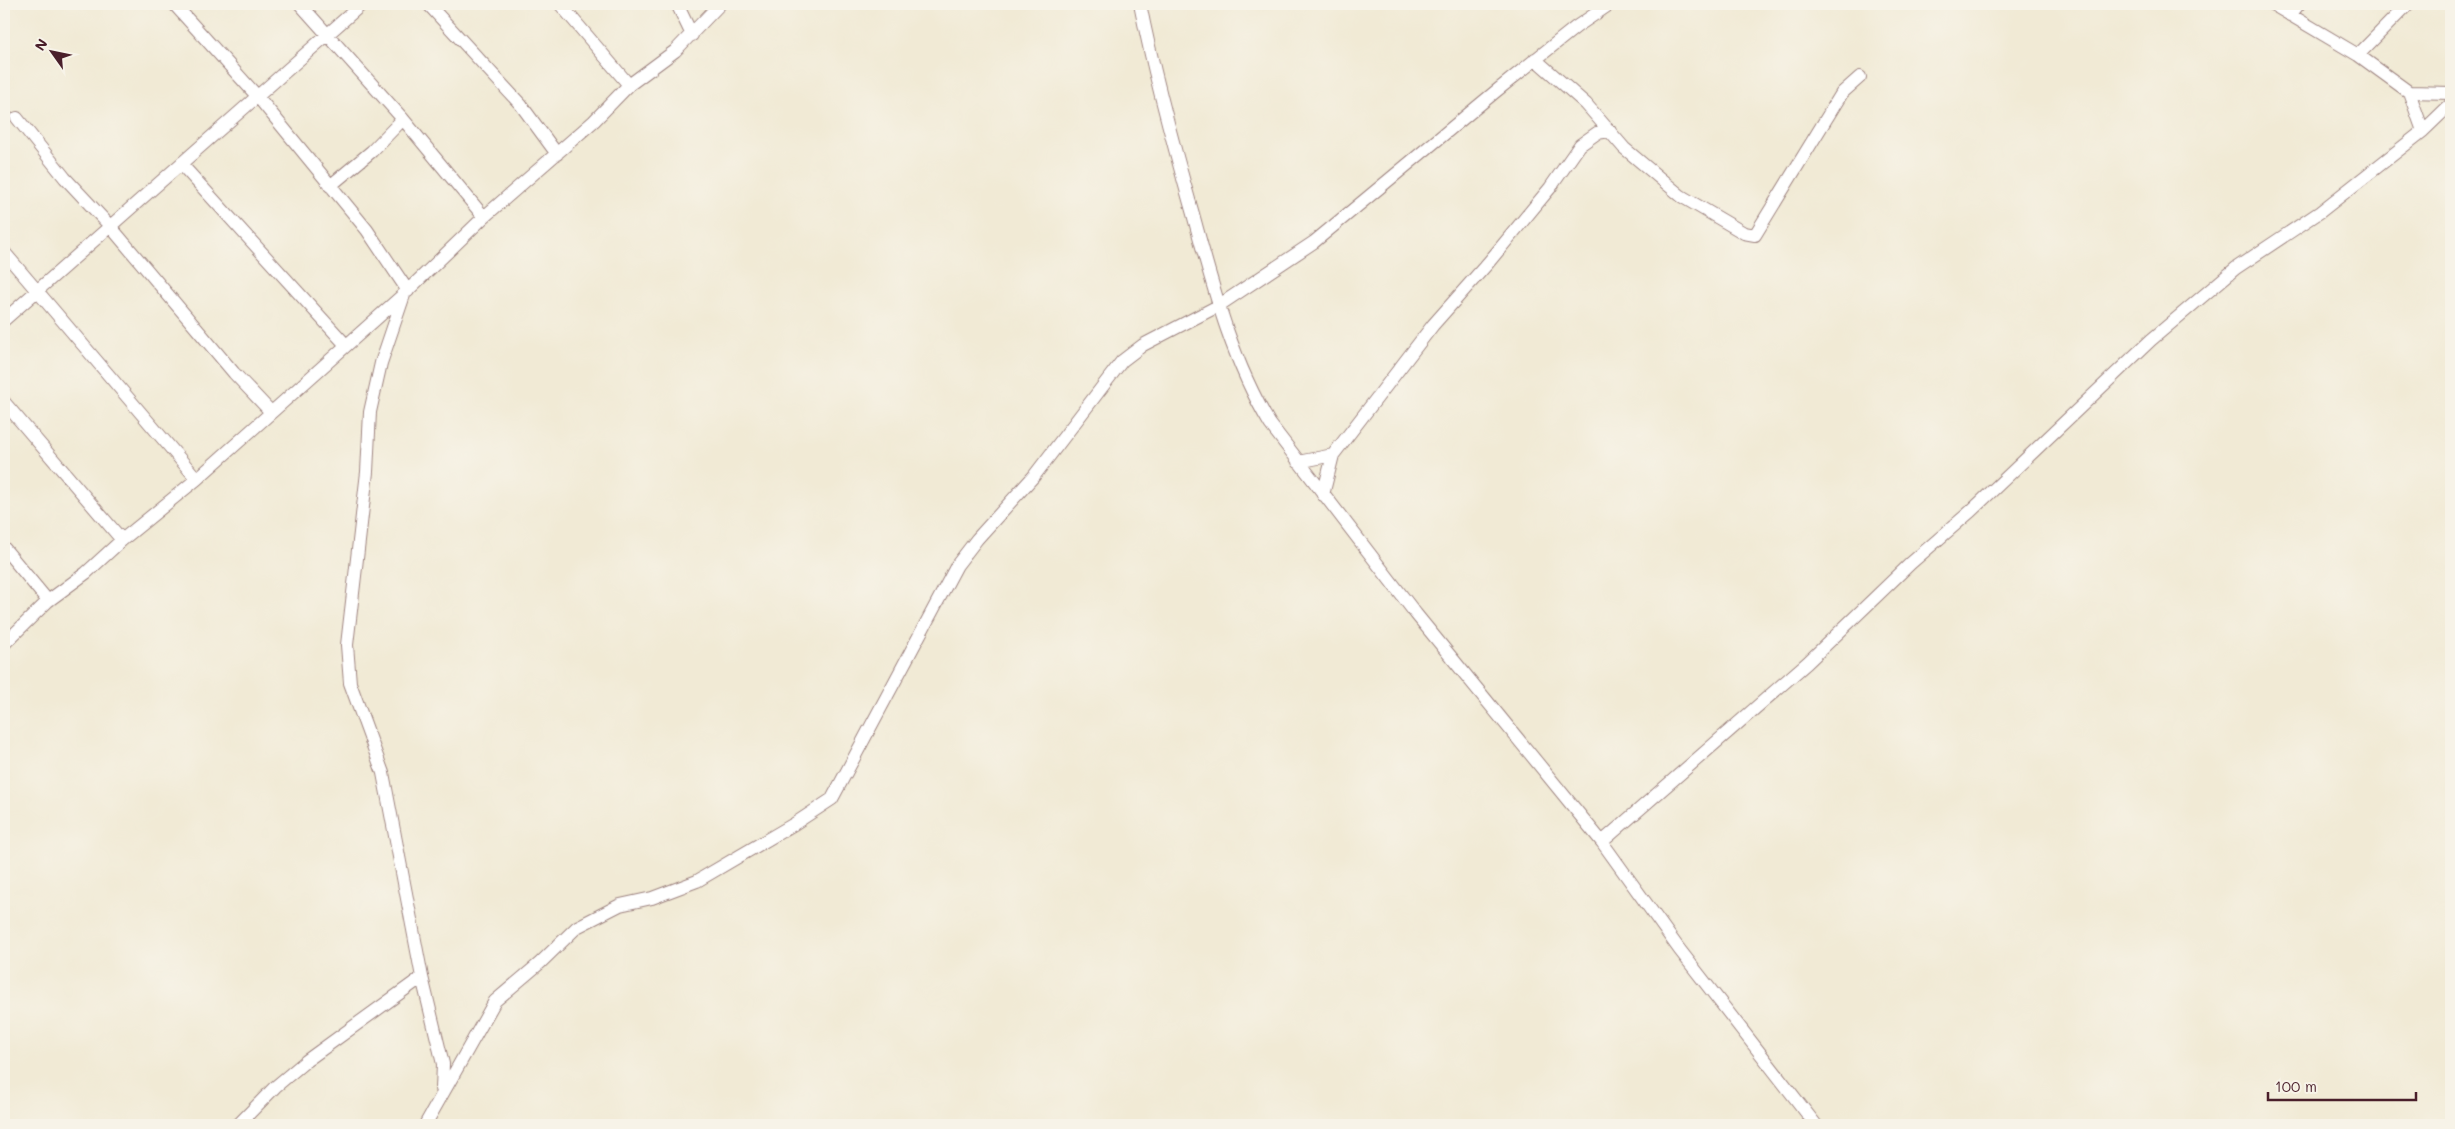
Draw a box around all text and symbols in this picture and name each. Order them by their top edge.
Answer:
north arrow [28,28,78,78]
text: N [30,35,52,54]
scale bar [2268,1069,2415,1101]
text: 100 m [2275,1076,2317,1096]

